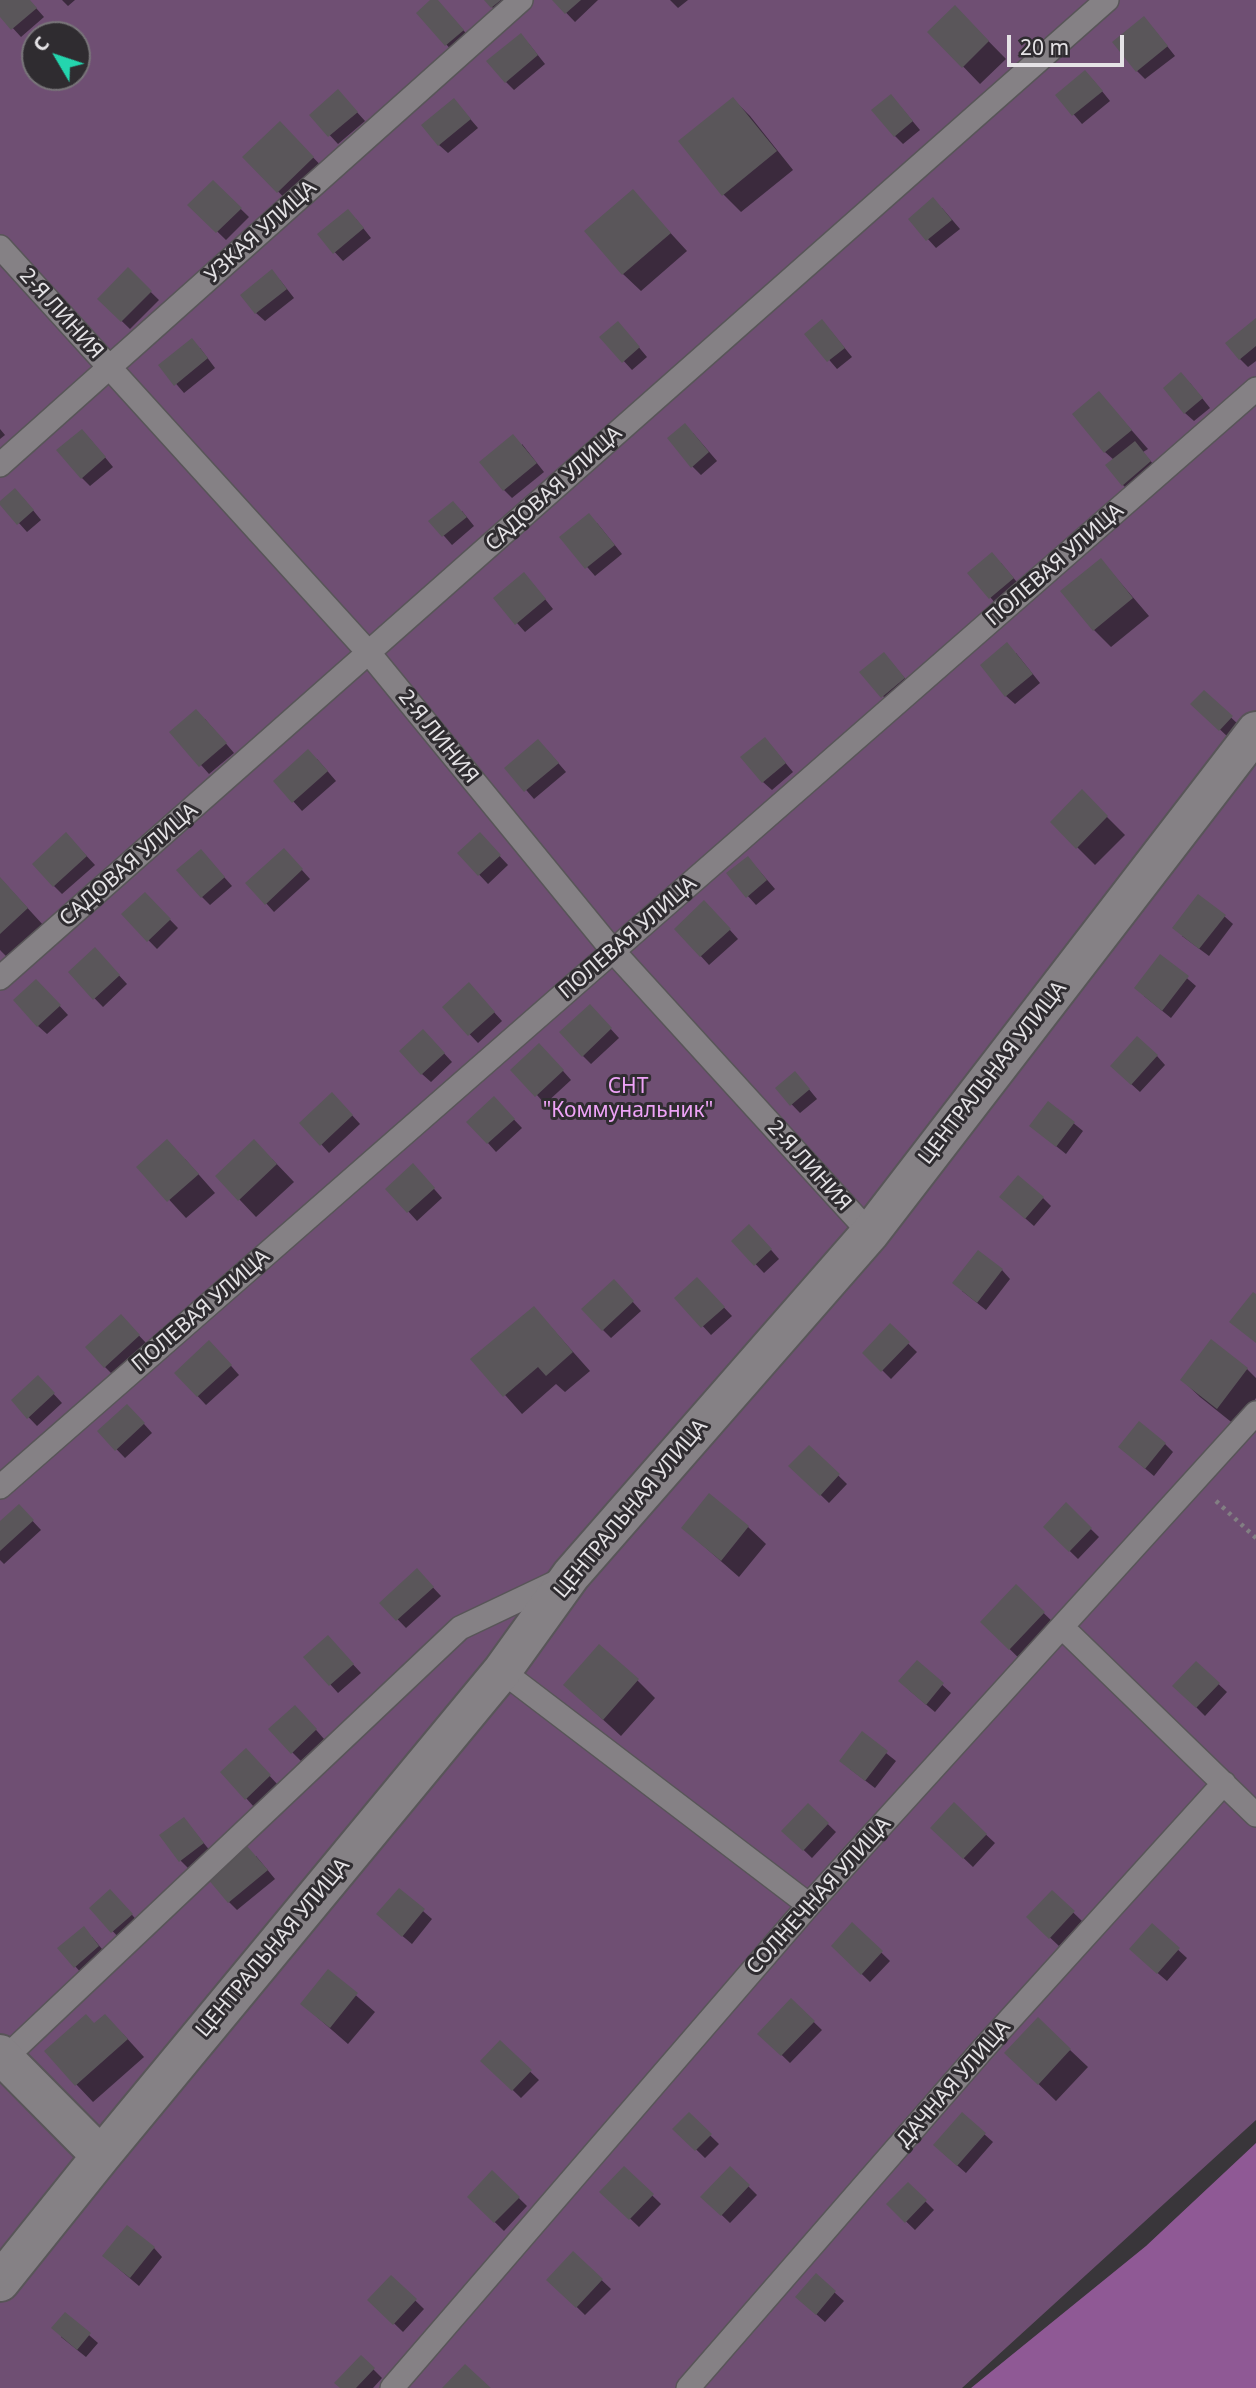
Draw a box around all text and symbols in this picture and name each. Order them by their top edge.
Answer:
north arrow [21,21,91,91]
scale bar [1011,21,1128,65]
text: С [27,31,55,57]
text: 20 m [1020,33,1069,61]
street label: УЗКАЯ УЛИЦА [200,175,322,289]
street label: 2-Я ЛИНИЯ [14,264,108,364]
street label: САДОВАЯ УЛИЦА [481,421,627,557]
street label: ПОЛЕВАЯ УЛИЦА [981,498,1129,632]
street label: 2-Я ЛИНИЯ [393,685,483,789]
street label: САДОВАЯ УЛИЦА [55,798,203,932]
street label: ПОЛЕВАЯ УЛИЦА [554,871,702,1005]
street label: ЦЕНТРАЛЬНАЯ УЛИЦА [914,976,1072,1170]
park label: СНТ "Коммунальник" [543,1074,713,1124]
street label: 2-Я ЛИНИЯ [762,1116,856,1216]
street label: ПОЛЕВАЯ УЛИЦА [127,1244,275,1378]
street label: ЦЕНТРАЛЬНАЯ УЛИЦА [549,1415,713,1603]
street label: СОЛНЕЧНАЯ УЛИЦА [742,1812,896,1980]
street label: ЦЕНТРАЛЬНАЯ УЛИЦА [191,1854,355,2042]
street label: ДАЧНАЯ УЛИЦА [892,2015,1016,2153]

